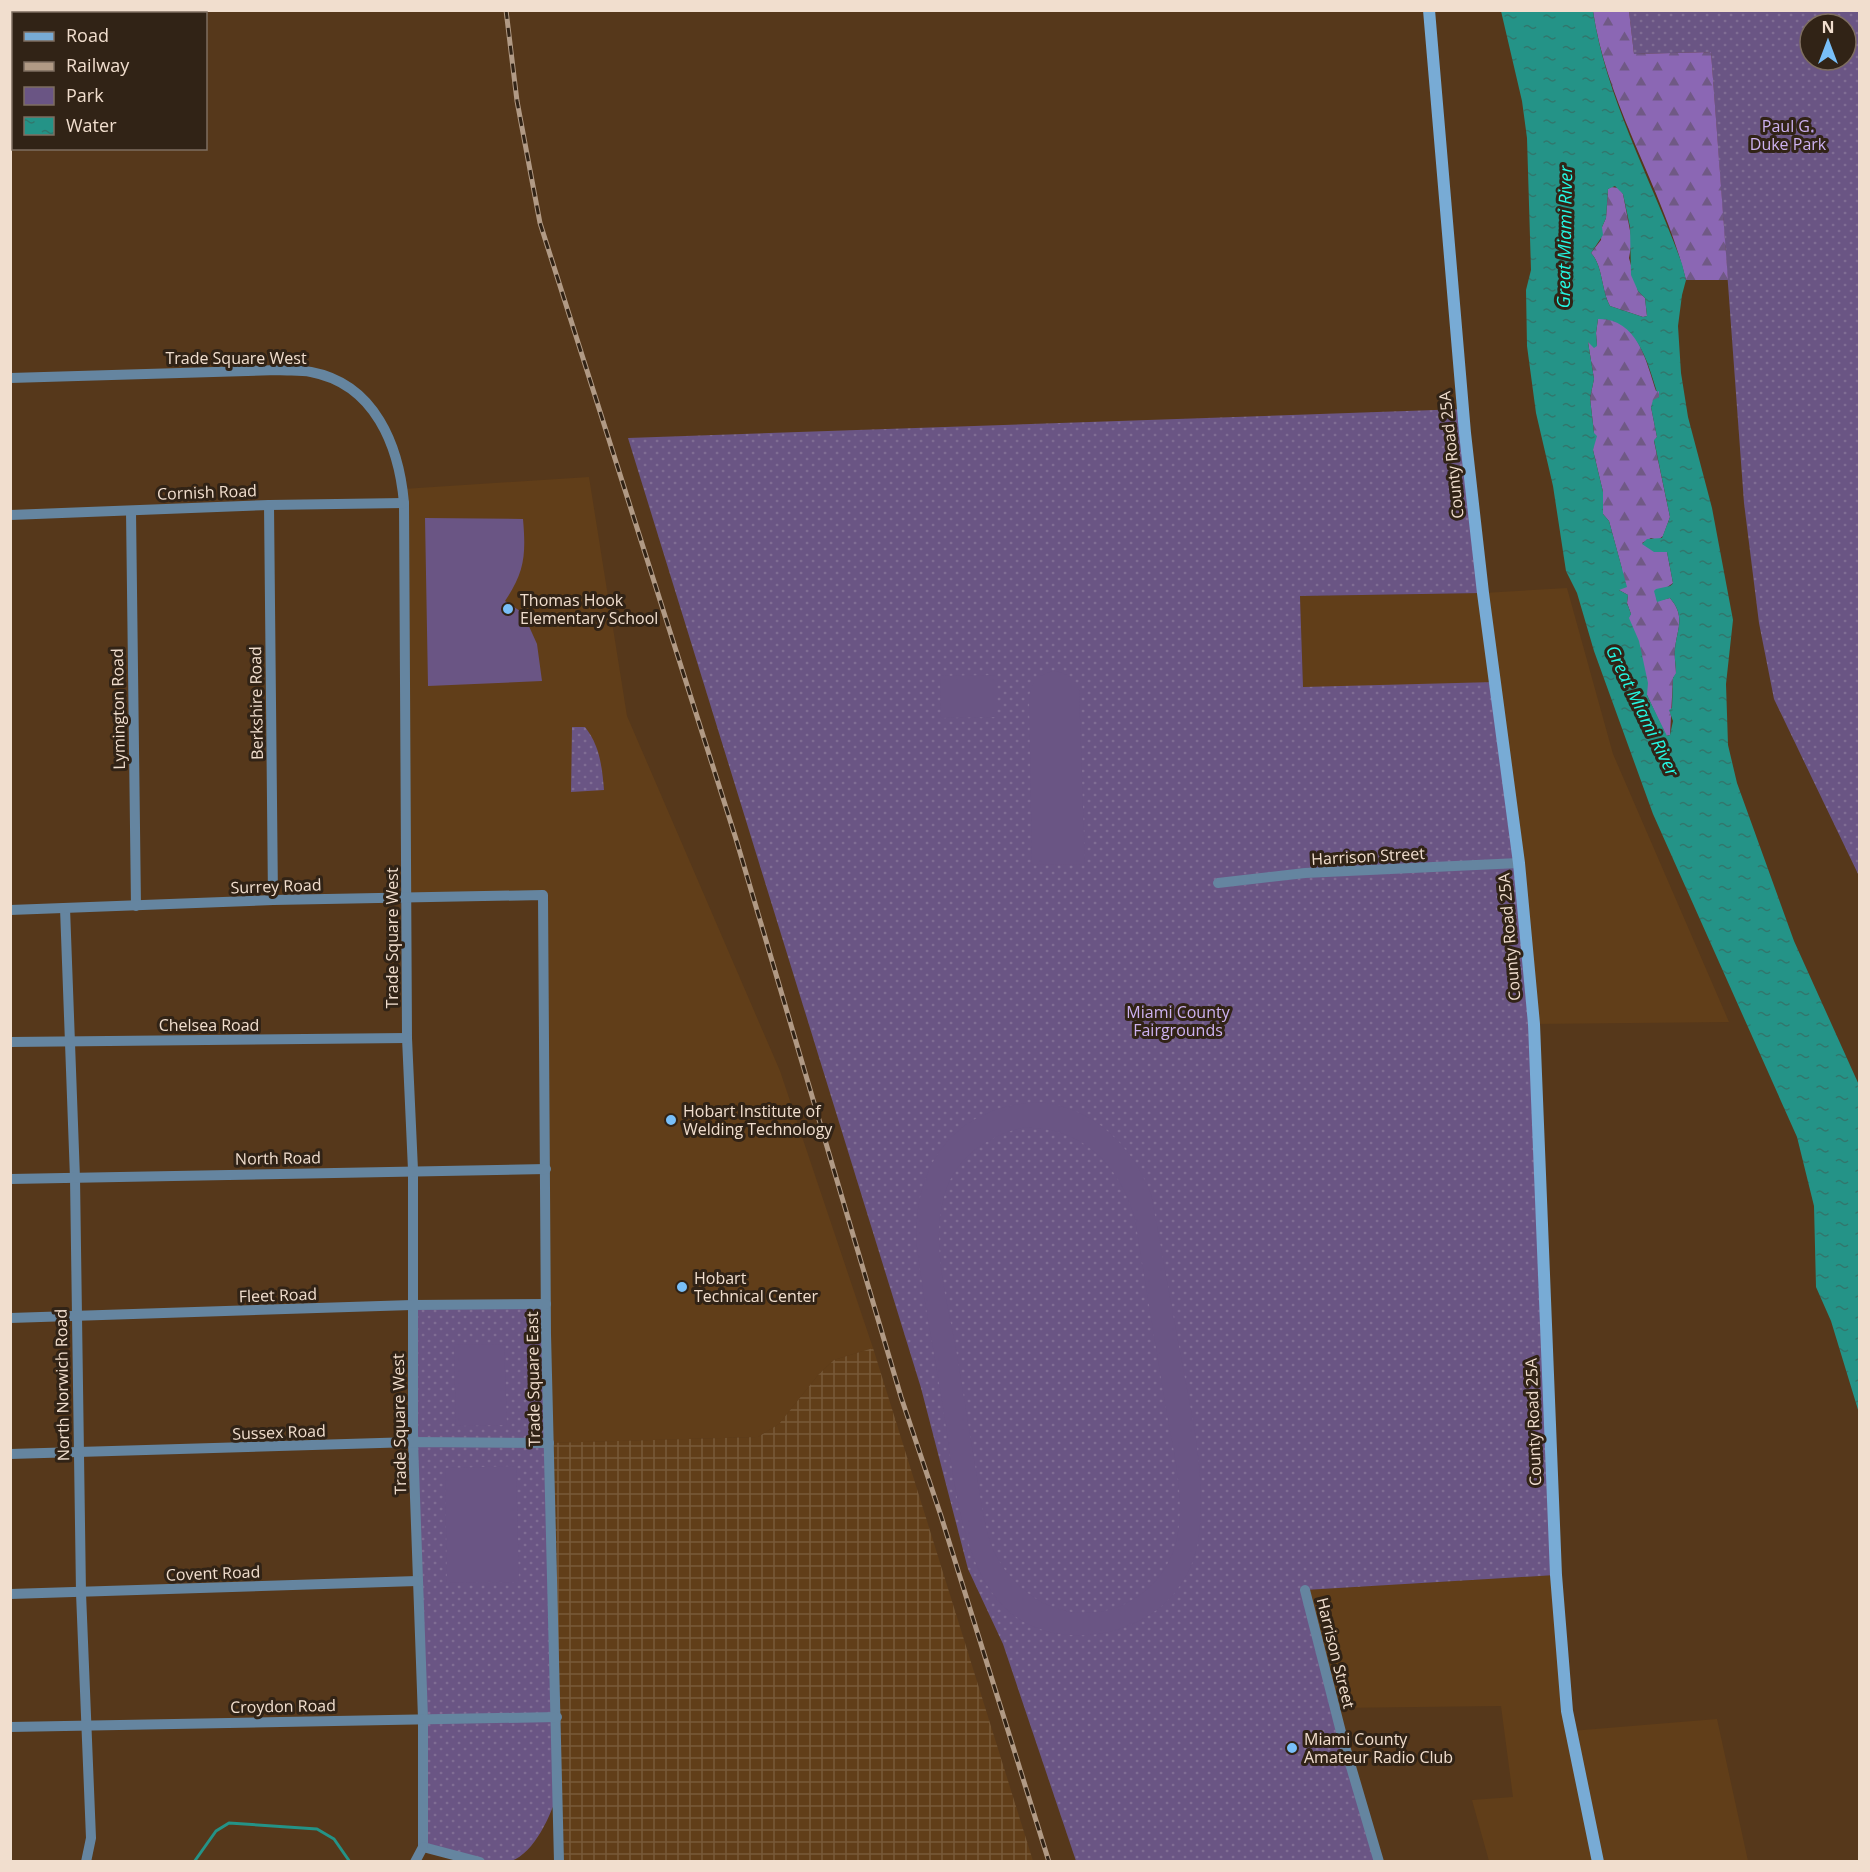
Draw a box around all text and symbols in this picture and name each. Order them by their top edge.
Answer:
legend [12,12,207,150]
north arrow [1798,12,1858,72]
text: N [1821,16,1835,38]
text: Road [66,23,109,47]
text: Railway [66,53,130,77]
text: Park [66,83,104,107]
text: Water [66,113,117,137]
park label: Paul G. Duke Park [1750,115,1827,155]
water label: Great Miami River [1551,164,1577,309]
street label: Trade Square West [165,347,307,369]
street label: County Road 25A [1433,389,1469,520]
street label: Cornish Road [157,479,257,505]
place label: Thomas Hook Elementary School [520,589,658,629]
marker: Thomas Hook Elementary School [501,602,515,616]
water label: Great Miami River [1601,641,1685,781]
street label: Berkshire Road [244,646,268,760]
street label: Lymington Road [106,648,130,770]
street label: Harrison Street [1311,842,1426,870]
street label: Trade Square West [381,867,403,1009]
street label: County Road 25A [1492,871,1526,1002]
street label: Surrey Road [230,873,322,899]
park label: Miami County Fairgrounds [1126,1001,1231,1041]
street label: Chelsea Road [159,1014,259,1036]
place label: Hobart Institute of Welding Technology [683,1100,833,1140]
marker: Hobart Institute of Welding Technology [664,1113,678,1127]
street label: North Road [235,1146,321,1170]
place label: Hobart Technical Center [694,1267,818,1307]
marker: Hobart Technical Center [675,1280,689,1294]
street label: Fleet Road [238,1283,318,1307]
street label: North Norwich Road [50,1309,74,1461]
street label: Trade Square East [521,1311,545,1447]
street label: Trade Square West [387,1353,411,1495]
street label: County Road 25A [1520,1357,1546,1486]
street label: Sussex Road [232,1419,326,1445]
street label: Covent Road [165,1560,261,1586]
street label: Harrison Street [1312,1595,1360,1711]
street label: Croydon Road [230,1694,336,1718]
place label: Miami County Amateur Radio Club [1304,1728,1453,1768]
marker: Miami County Amateur Radio Club [1285,1741,1299,1755]

